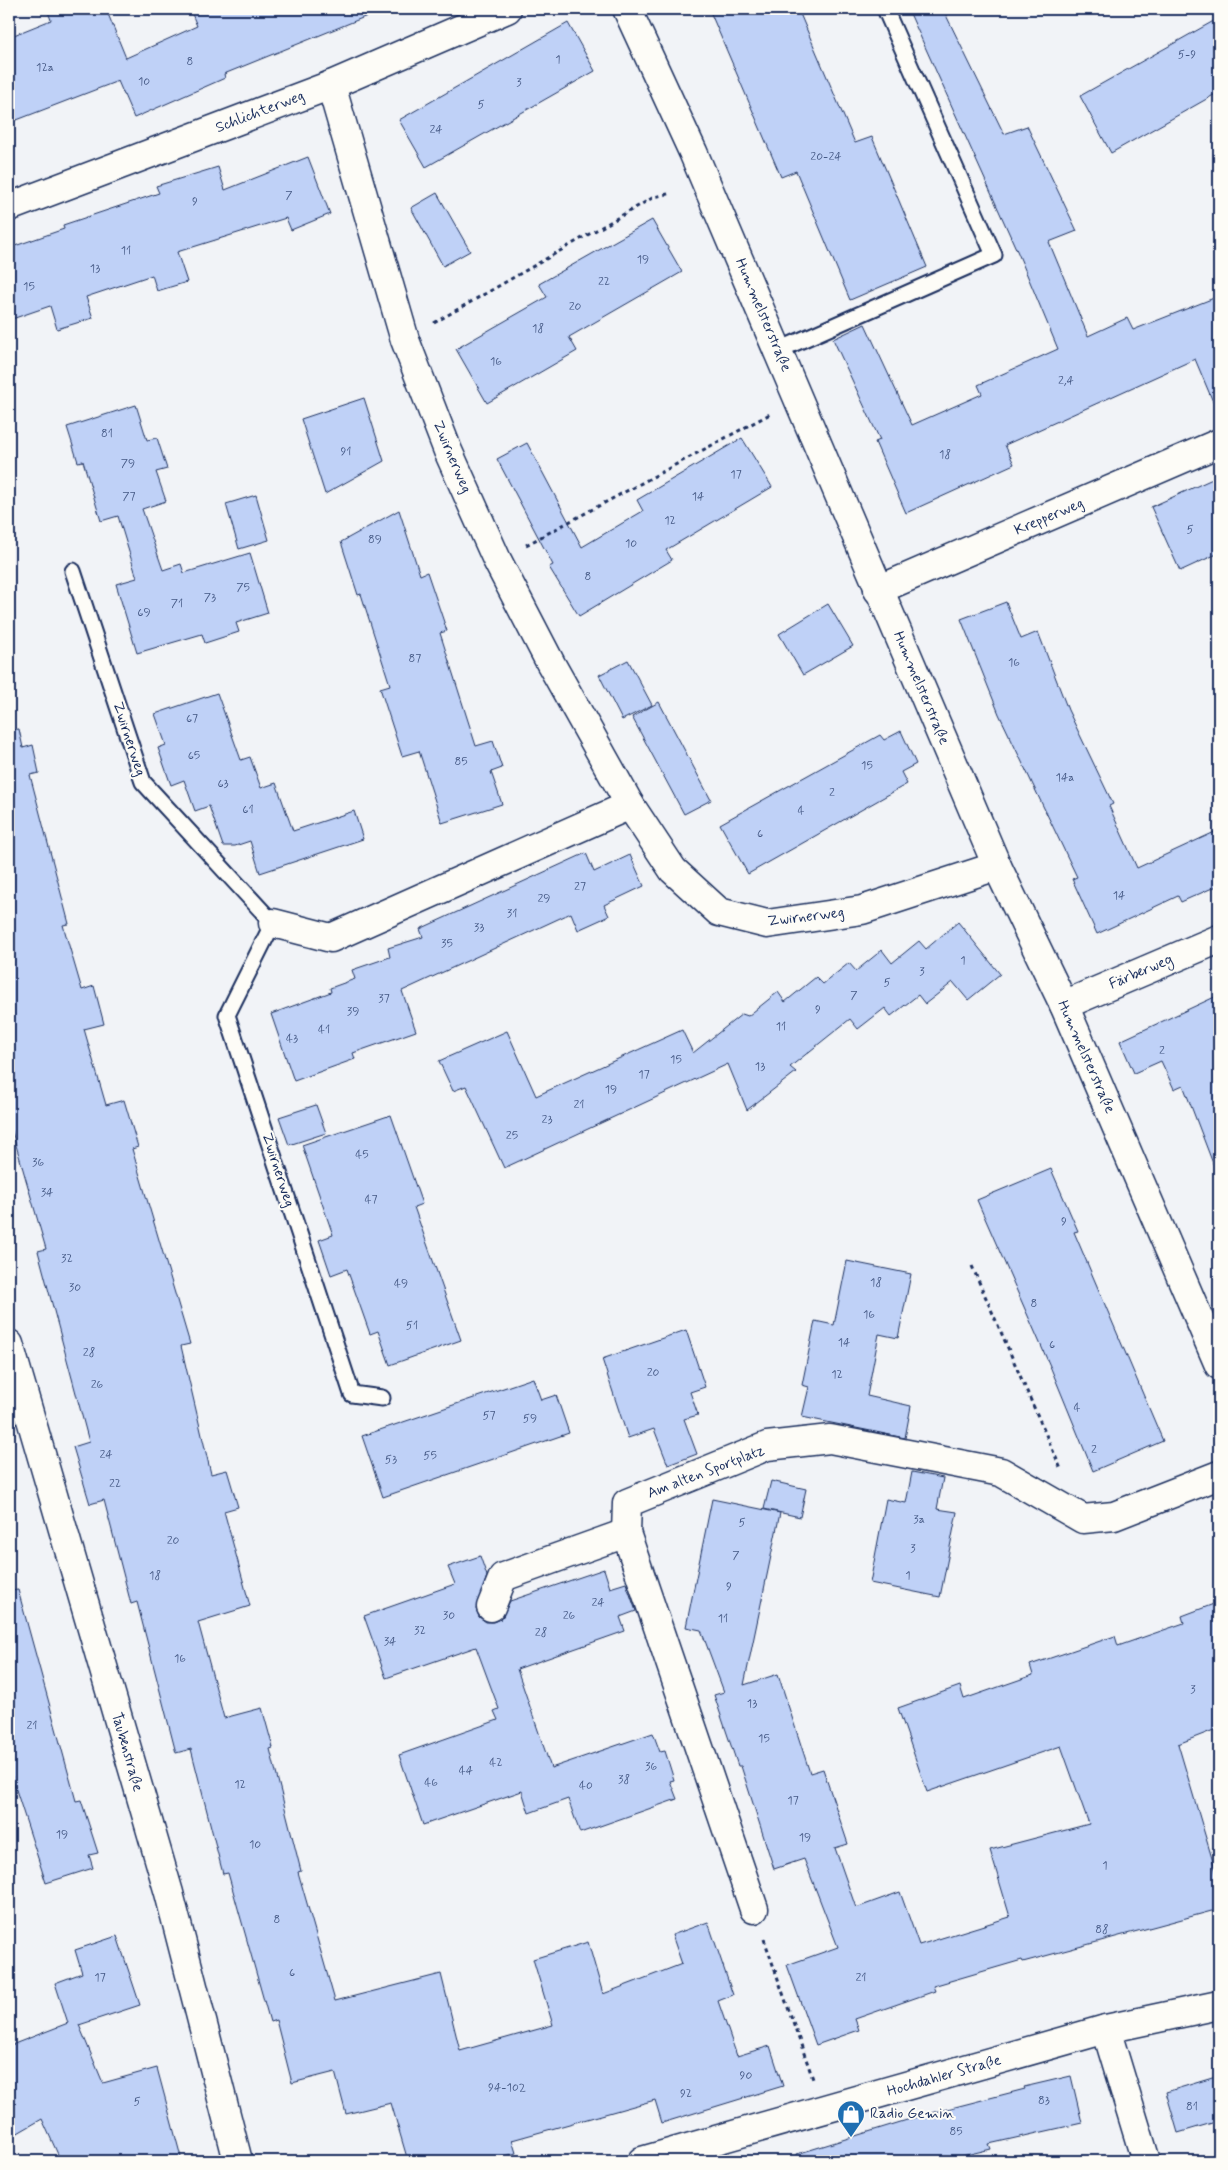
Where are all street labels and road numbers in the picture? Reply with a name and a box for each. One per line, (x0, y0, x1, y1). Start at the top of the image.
street label: Schlichterweg (213, 86, 307, 138)
street label: Hummelsterstraße (730, 255, 796, 375)
street label: Zwirnerweg (428, 418, 476, 496)
street label: Krepperweg (1011, 493, 1087, 541)
street label: Hummelsterstraße (888, 628, 954, 748)
street label: Zwirnerweg (108, 699, 150, 779)
street label: Zwirnerweg (767, 902, 845, 932)
street label: Färberweg (1106, 950, 1176, 995)
street label: Hummelsterstraße (1052, 997, 1120, 1117)
street label: Zwirnerweg (257, 1130, 299, 1210)
street label: Am alten Sportplatz (644, 1440, 768, 1504)
street label: Taubenstraße (106, 1710, 148, 1794)
street label: Hochdahler Straße (885, 2050, 1003, 2102)

